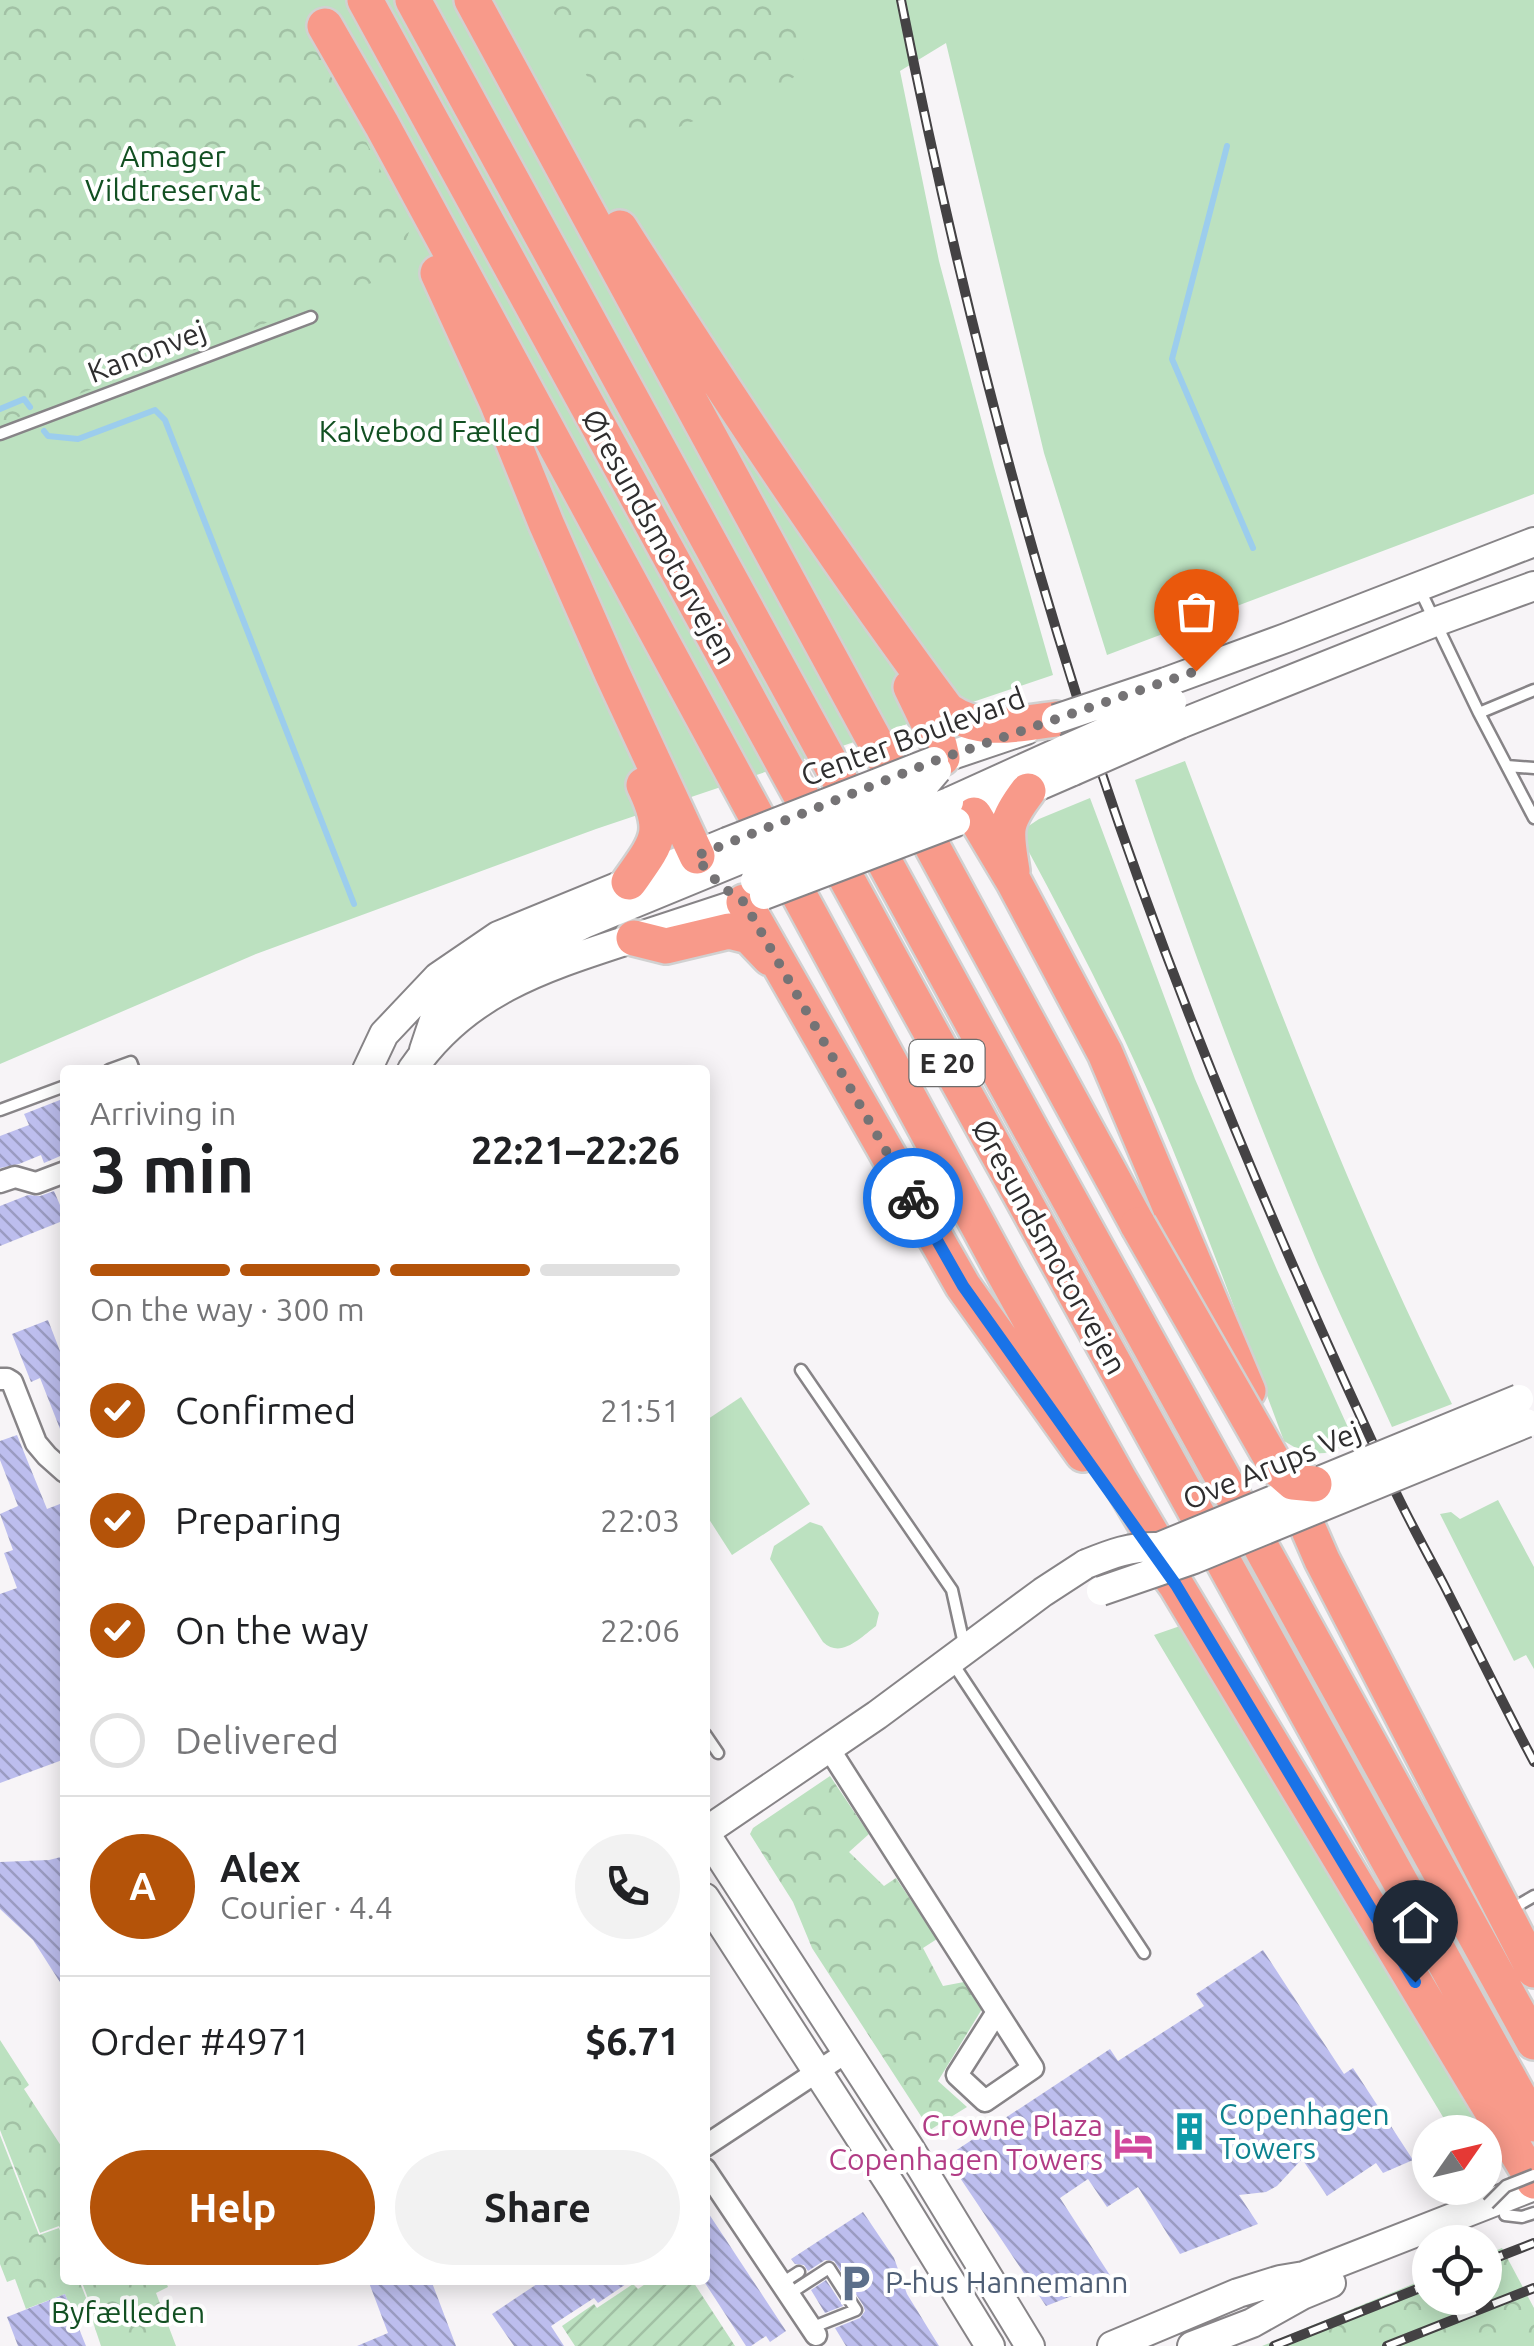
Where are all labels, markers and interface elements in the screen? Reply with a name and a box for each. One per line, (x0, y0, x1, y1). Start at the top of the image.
park label: Amager Vildtreservat (85, 139, 261, 207)
street label: Kanonvej (83, 313, 211, 389)
street label: Øresundsmotorvejen (576, 403, 744, 670)
park label: Kalvebod Fælled (319, 414, 541, 448)
pin (1154, 569, 1239, 672)
icon: bag (1169, 584, 1224, 639)
street label: Center Boulevard (796, 680, 1029, 792)
road number: E 20 (910, 1040, 984, 1086)
text: Arriving in (90, 1095, 236, 1131)
street label: Øresundsmotorvejen (966, 1113, 1134, 1380)
text: 22:21–22:26 (471, 1129, 680, 1171)
text: 3 min (90, 1132, 254, 1205)
courier (863, 1148, 963, 1248)
icon: bike (886, 1171, 941, 1226)
text: On the way · 300 m (90, 1291, 365, 1327)
icon: check (90, 1383, 145, 1438)
text: Confirmed (175, 1389, 356, 1431)
text: 21:51 (600, 1392, 680, 1428)
street label: Ove Arups Vej (1178, 1414, 1365, 1516)
icon: check (90, 1493, 145, 1548)
text: Preparing (175, 1499, 342, 1541)
text: 22:03 (600, 1502, 680, 1538)
icon: check (90, 1603, 145, 1658)
text: On the way (175, 1609, 368, 1651)
text: 22:06 (600, 1612, 680, 1648)
text: Delivered (175, 1719, 339, 1761)
button: phone (575, 1834, 680, 1939)
text: Alex (220, 1847, 301, 1889)
text: A (129, 1865, 156, 1907)
pin (1373, 1880, 1458, 1983)
text: Courier · 4.4 (220, 1889, 393, 1925)
icon: home (1388, 1895, 1443, 1950)
text: Order #4971 (90, 2020, 311, 2062)
text: $6.71 (585, 2020, 680, 2062)
place label: Copenhagen Towers (1219, 2097, 1390, 2165)
place label: Crowne Plaza Copenhagen Towers (829, 2108, 1103, 2176)
building icon: Copenhagen Towers (1168, 2111, 1210, 2153)
north arrow (1412, 2115, 1502, 2205)
map controls (1412, 2115, 1502, 2315)
hotel icon: Crowne Plaza Copenhagen Towers (1112, 2122, 1154, 2164)
button: Help (90, 2150, 375, 2265)
button: Share (395, 2150, 680, 2265)
button: locate (1412, 2225, 1502, 2315)
parking icon: P-hus Hannemann (834, 2262, 876, 2304)
place label: P-hus Hannemann (885, 2265, 1128, 2299)
park label: Byfælleden (51, 2295, 205, 2329)

